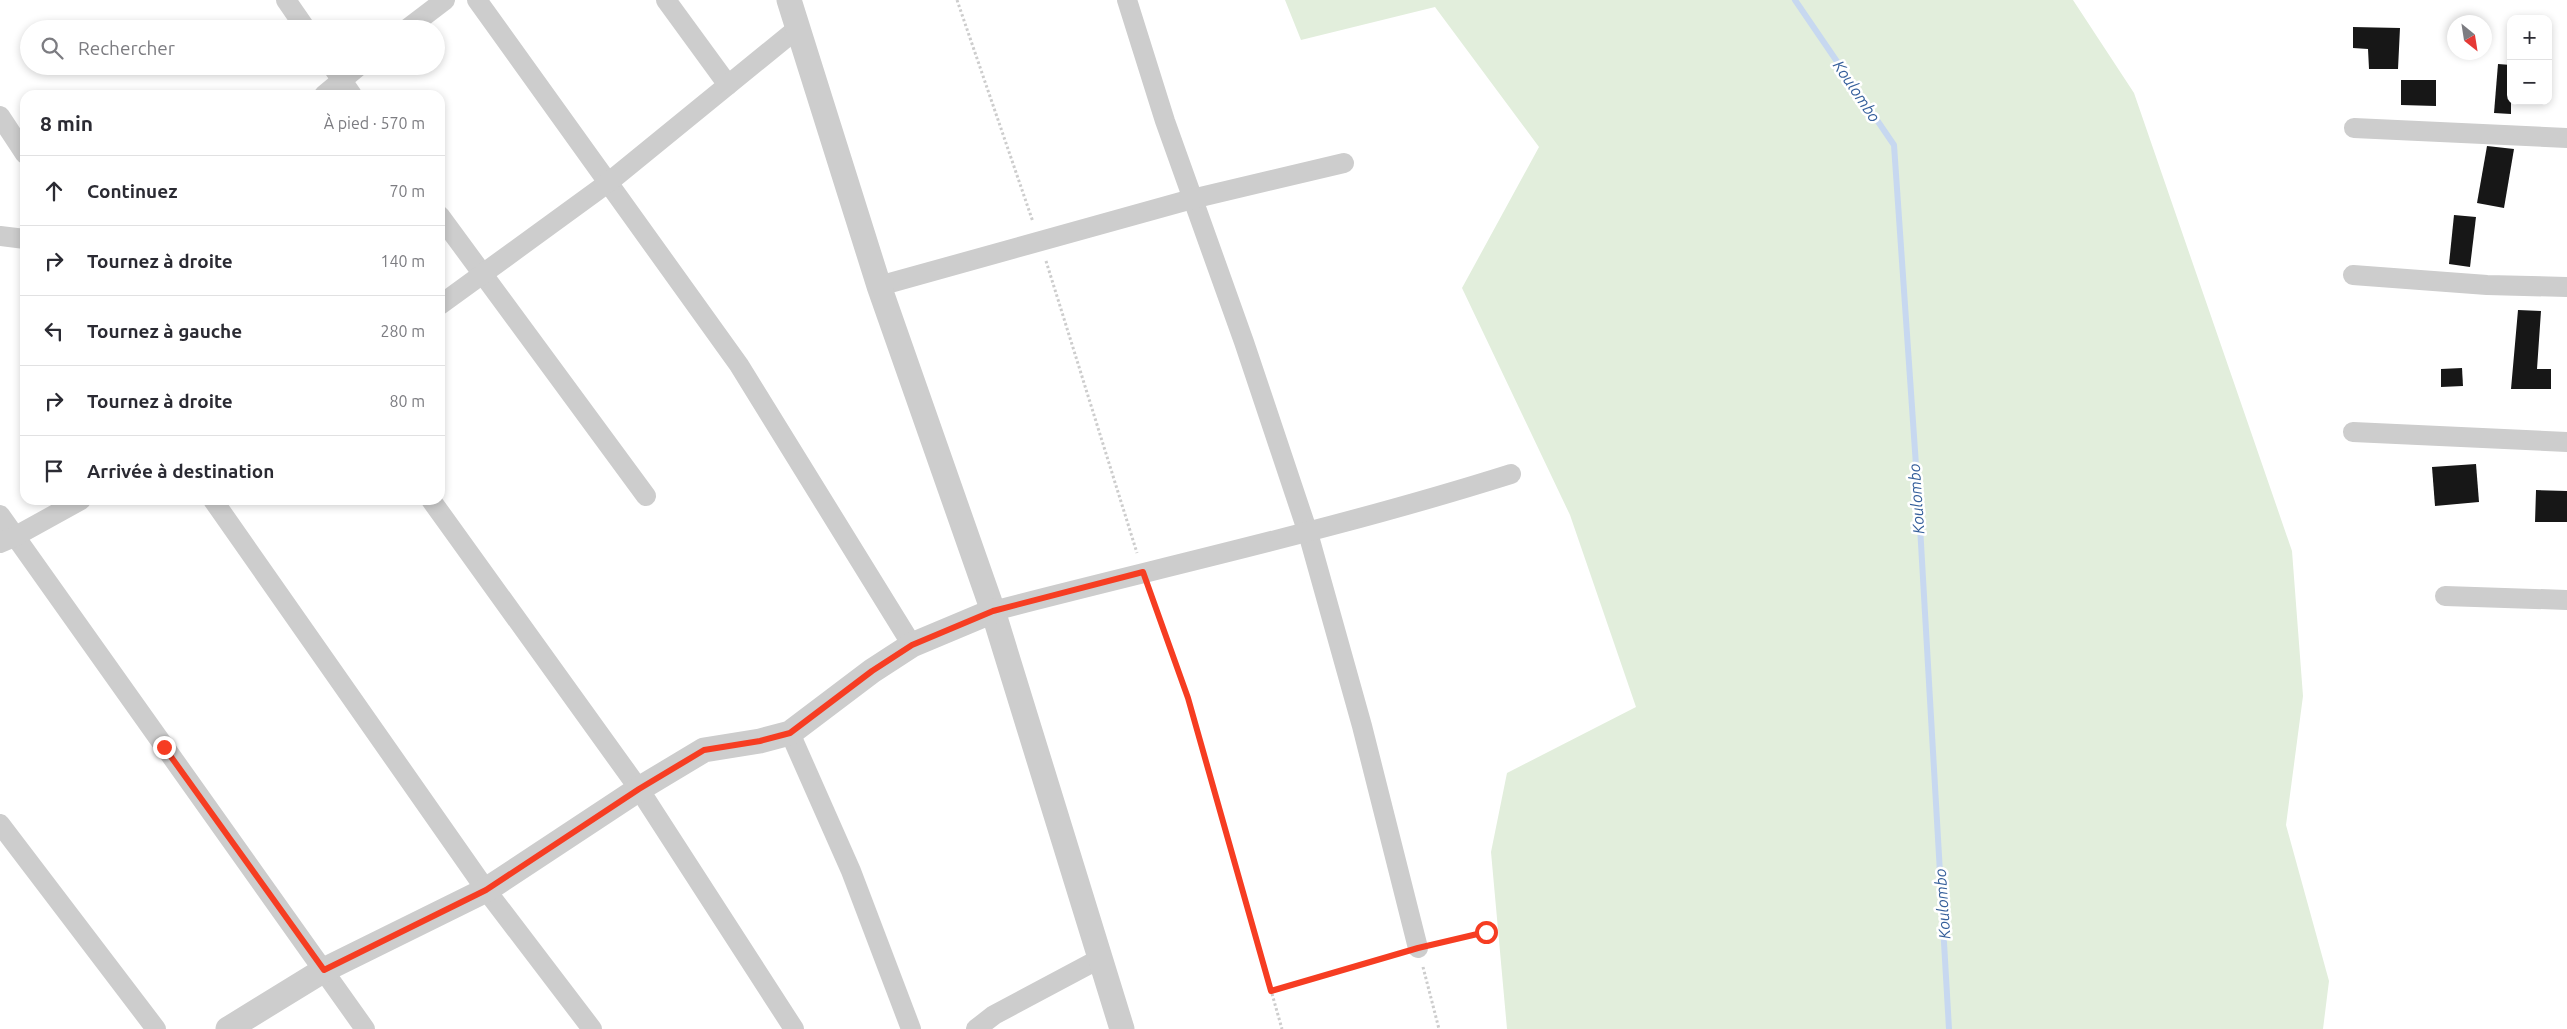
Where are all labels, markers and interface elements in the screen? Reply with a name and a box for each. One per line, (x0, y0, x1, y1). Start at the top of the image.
north arrow (2447, 15, 2492, 60)
map controls (2507, 15, 2552, 105)
button: + (2507, 15, 2552, 60)
search box (20, 20, 445, 75)
icon: search (38, 34, 66, 62)
text: Rechercher (78, 37, 175, 59)
water label: Koulombo (1830, 57, 1884, 125)
button: − (2507, 60, 2552, 105)
text: 8 min (40, 111, 93, 135)
text: À pied · 570 m (324, 114, 425, 132)
icon: ahead (40, 177, 68, 205)
text: Continuez (87, 180, 177, 202)
text: 70 m (389, 182, 425, 200)
icon: right (40, 247, 68, 275)
text: Tournez à droite (87, 250, 233, 272)
text: 140 m (380, 252, 425, 270)
icon: left (40, 317, 68, 345)
text: Tournez à gauche (87, 320, 242, 342)
text: 280 m (380, 322, 425, 340)
icon: right (40, 387, 68, 415)
text: Tournez à droite (87, 390, 233, 412)
text: 80 m (389, 392, 425, 410)
icon: arrive (40, 457, 68, 485)
text: Arrivée à destination (87, 460, 274, 482)
water label: Koulombo (1905, 463, 1927, 535)
route end (153, 736, 176, 759)
water label: Koulombo (1931, 868, 1953, 940)
route start (1475, 921, 1498, 944)

